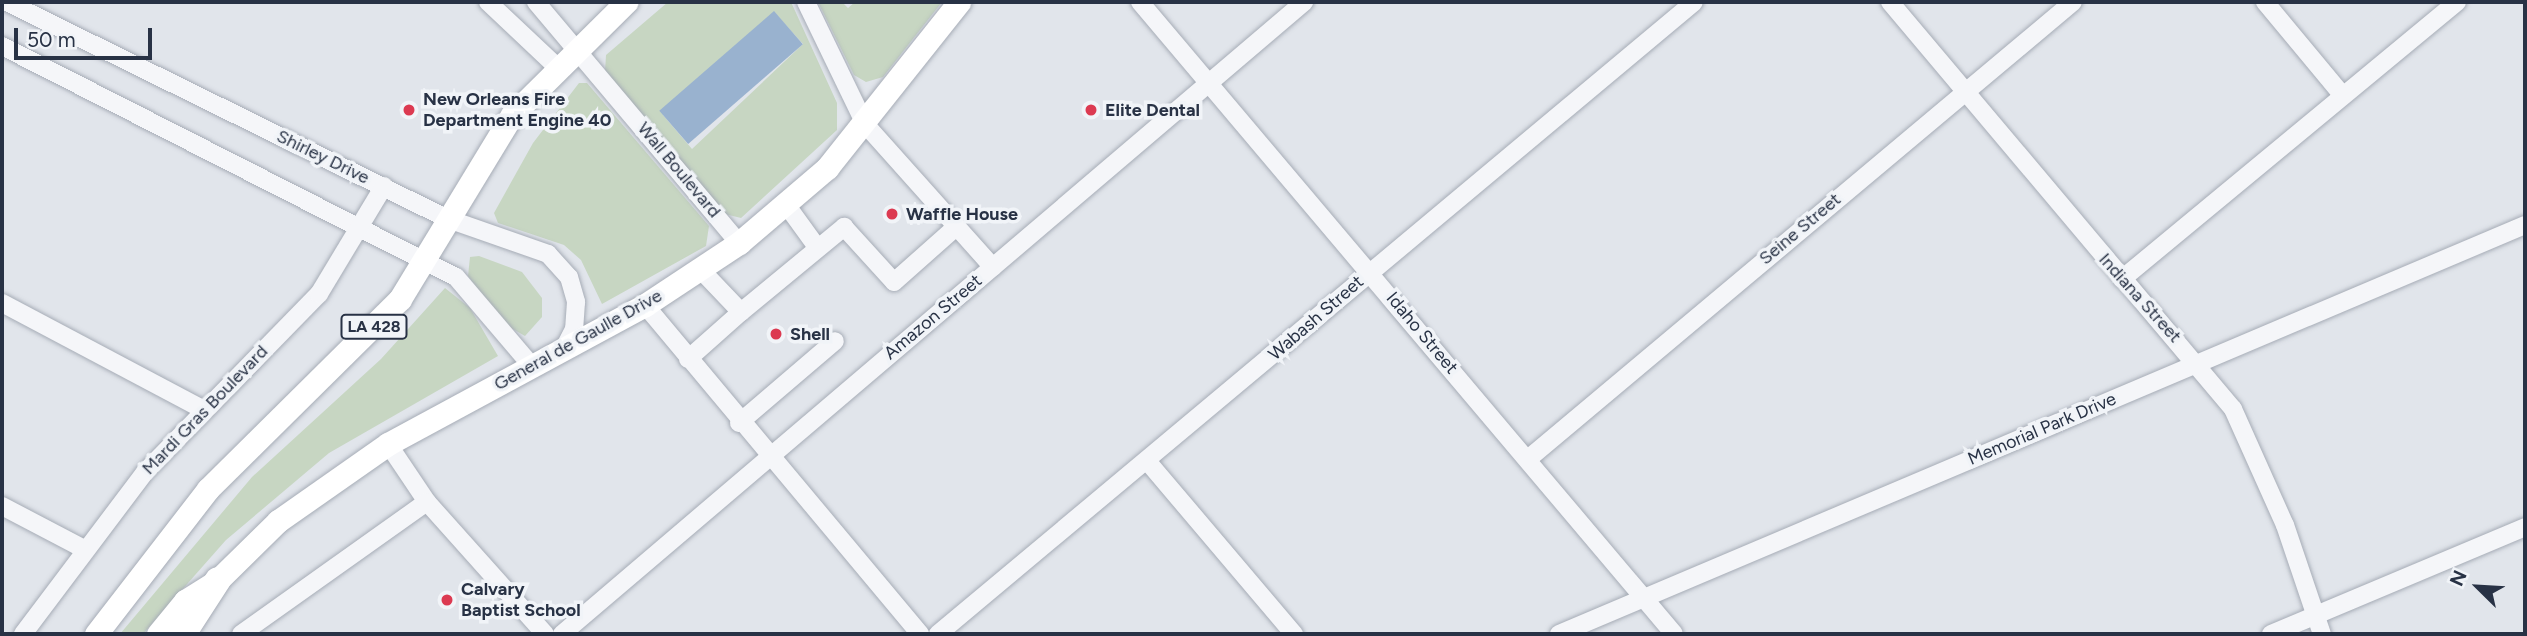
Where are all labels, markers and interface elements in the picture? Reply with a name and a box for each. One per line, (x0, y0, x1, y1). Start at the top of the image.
scale bar (18, 14, 156, 58)
text: 50 m (27, 27, 76, 52)
place label: New Orleans Fire Department Engine 40 (423, 89, 611, 132)
place label: Elite Dental (1105, 99, 1200, 121)
marker: New Orleans Fire Department Engine 40 (401, 102, 417, 118)
marker: Elite Dental (1083, 102, 1099, 118)
street label: Wall Boulevard (633, 118, 725, 222)
street label: Shirley Drive (273, 125, 373, 189)
street label: Seine Street (1755, 189, 1845, 269)
place label: Waffle House (906, 203, 1018, 225)
marker: Waffle House (884, 206, 900, 222)
street label: Indiana Street (2094, 249, 2186, 347)
street label: Amazon Street (880, 270, 986, 364)
street label: Wabash Street (1264, 271, 1368, 365)
street label: General de Gaulle Drive (490, 285, 666, 395)
street label: Idaho Street (1382, 288, 1462, 378)
road number: LA 428 (339, 314, 409, 340)
place label: Shell (790, 323, 830, 345)
marker: Shell (768, 326, 784, 342)
street label: Mardi Gras Boulevard (138, 341, 272, 479)
street label: Memorial Park Drive (1965, 388, 2119, 470)
north arrow (2443, 552, 2513, 622)
text: N (2445, 567, 2472, 590)
place label: Calvary Baptist School (461, 579, 581, 622)
marker: Calvary Baptist School (439, 592, 455, 608)

